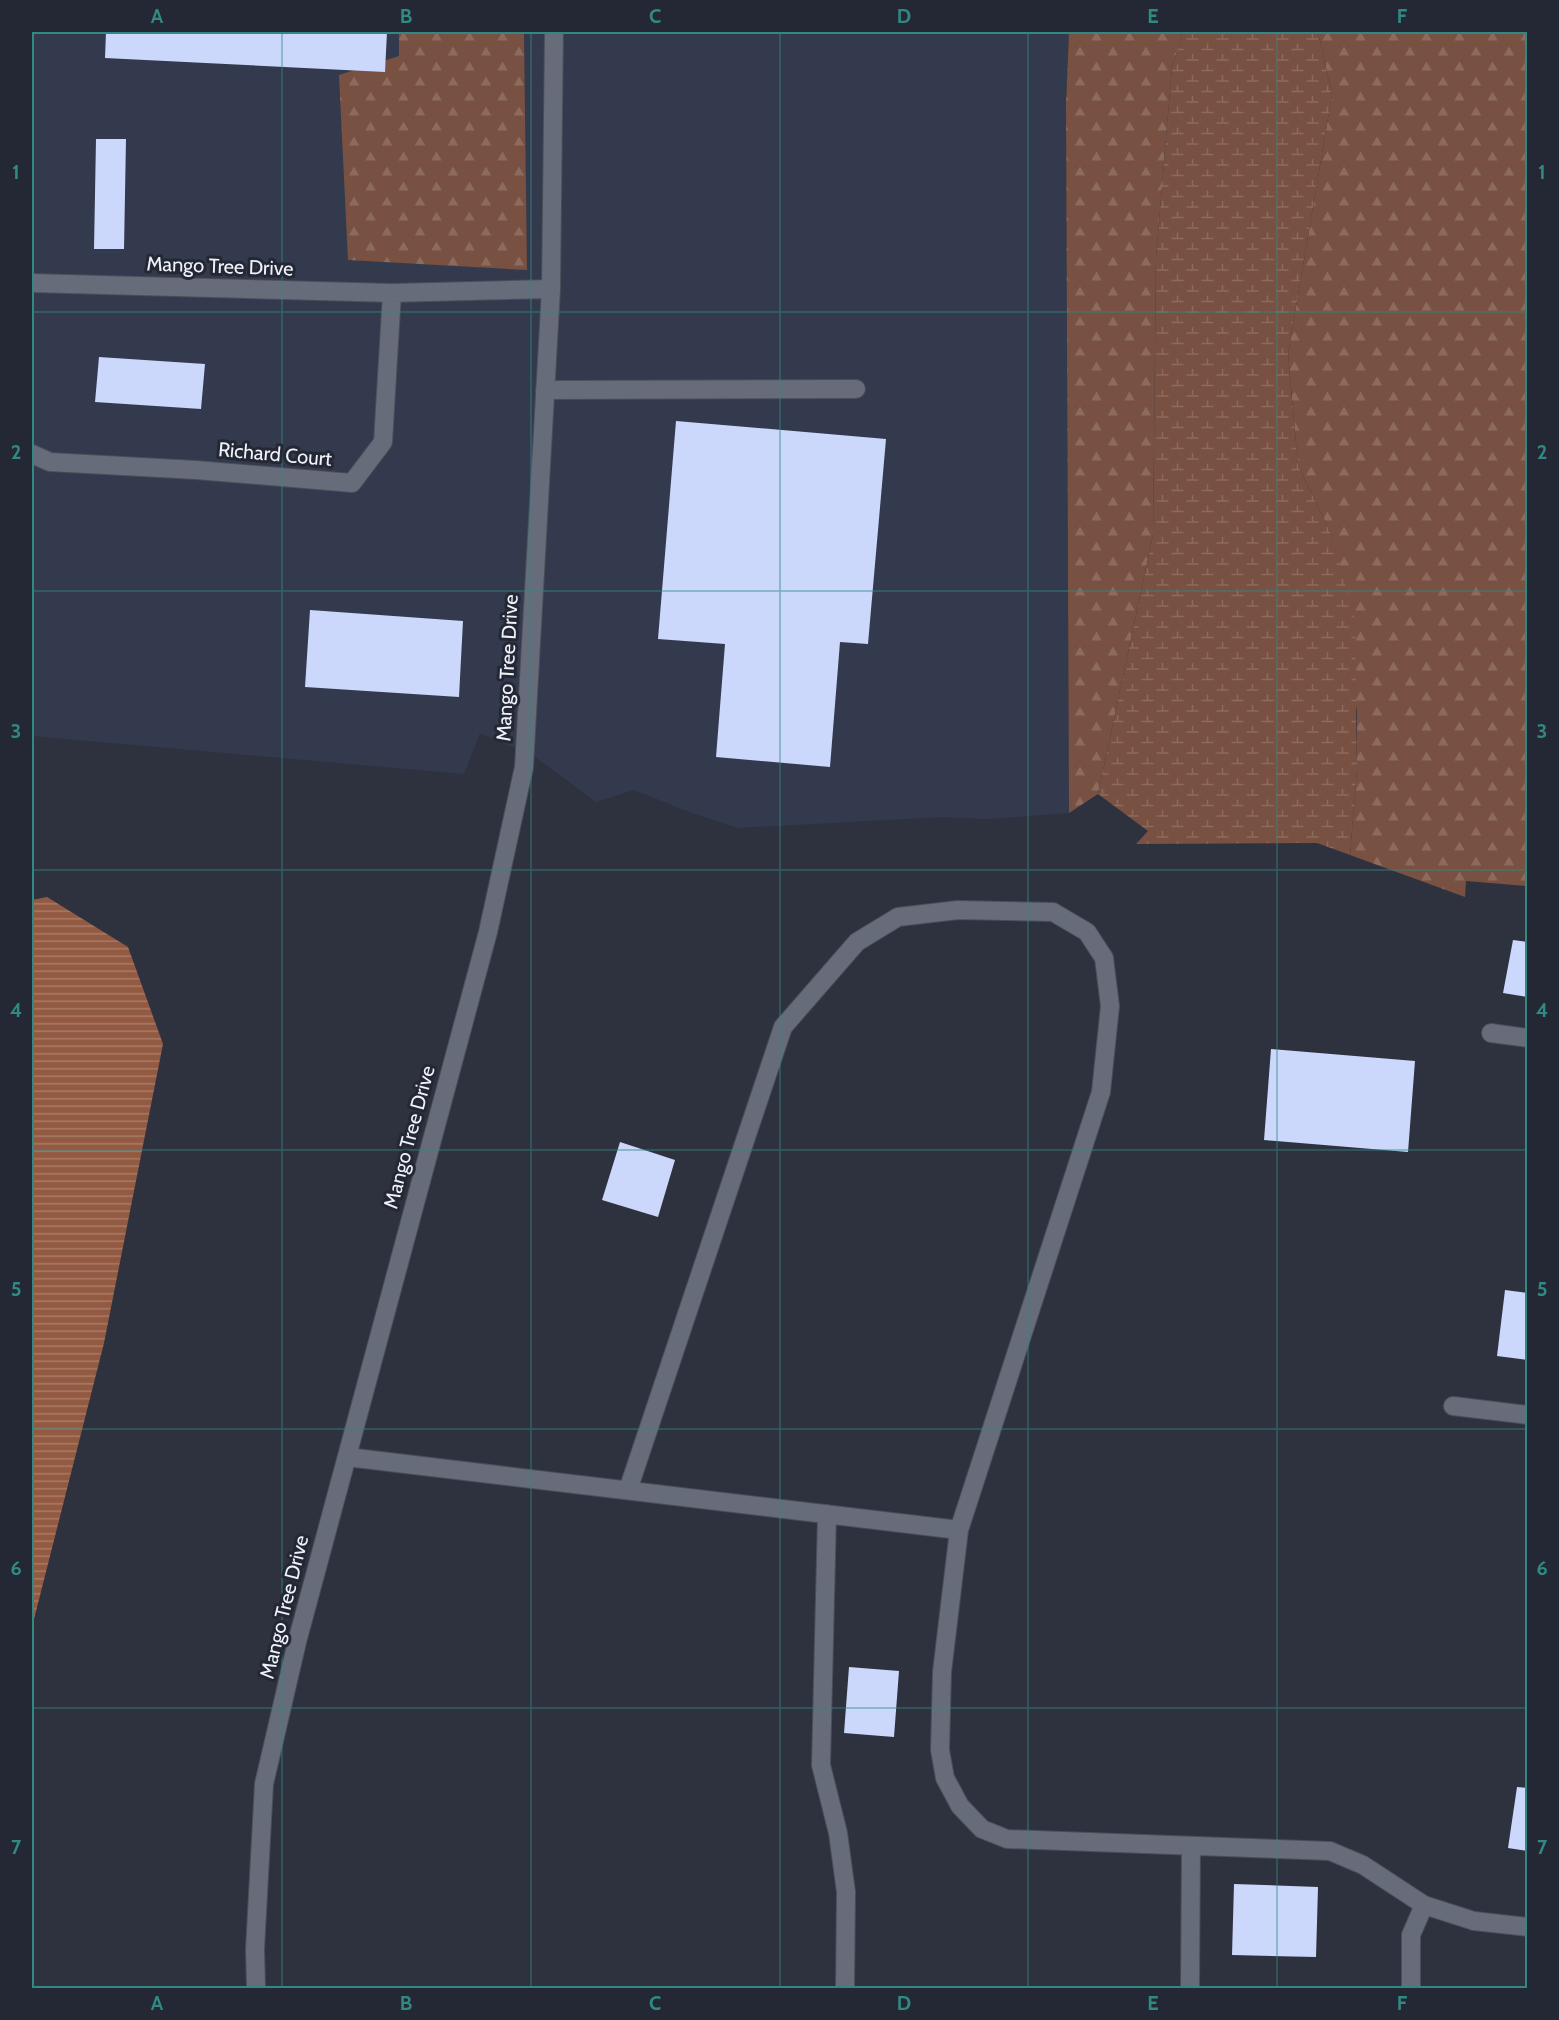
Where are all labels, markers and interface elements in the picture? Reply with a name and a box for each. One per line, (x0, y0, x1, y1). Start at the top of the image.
text: A (151, 4, 164, 28)
text: B (400, 4, 412, 28)
text: C (649, 4, 661, 28)
text: D (897, 4, 911, 28)
text: E (1147, 4, 1159, 28)
text: F (1397, 4, 1408, 28)
text: 1 (12, 160, 20, 184)
text: 1 (1538, 160, 1546, 184)
street label: Mango Tree Drive (146, 251, 294, 281)
street label: Richard Court (217, 437, 333, 471)
text: 2 (11, 440, 21, 464)
text: 2 (1537, 440, 1547, 464)
street label: Mango Tree Drive (491, 594, 523, 742)
text: 3 (11, 719, 21, 743)
text: 3 (1537, 719, 1547, 743)
text: 4 (10, 998, 22, 1022)
text: 4 (1536, 998, 1548, 1022)
street label: Mango Tree Drive (378, 1063, 440, 1211)
text: 5 (11, 1277, 21, 1301)
text: 5 (1537, 1277, 1547, 1301)
street label: Mango Tree Drive (255, 1533, 313, 1681)
text: 6 (10, 1556, 22, 1580)
text: 6 (1536, 1556, 1548, 1580)
text: 7 (11, 1835, 22, 1859)
text: 7 (1537, 1835, 1548, 1859)
text: A (151, 1991, 164, 2015)
text: B (400, 1991, 412, 2015)
text: C (649, 1991, 661, 2015)
text: D (897, 1991, 911, 2015)
text: E (1147, 1991, 1159, 2015)
text: F (1397, 1991, 1408, 2015)

